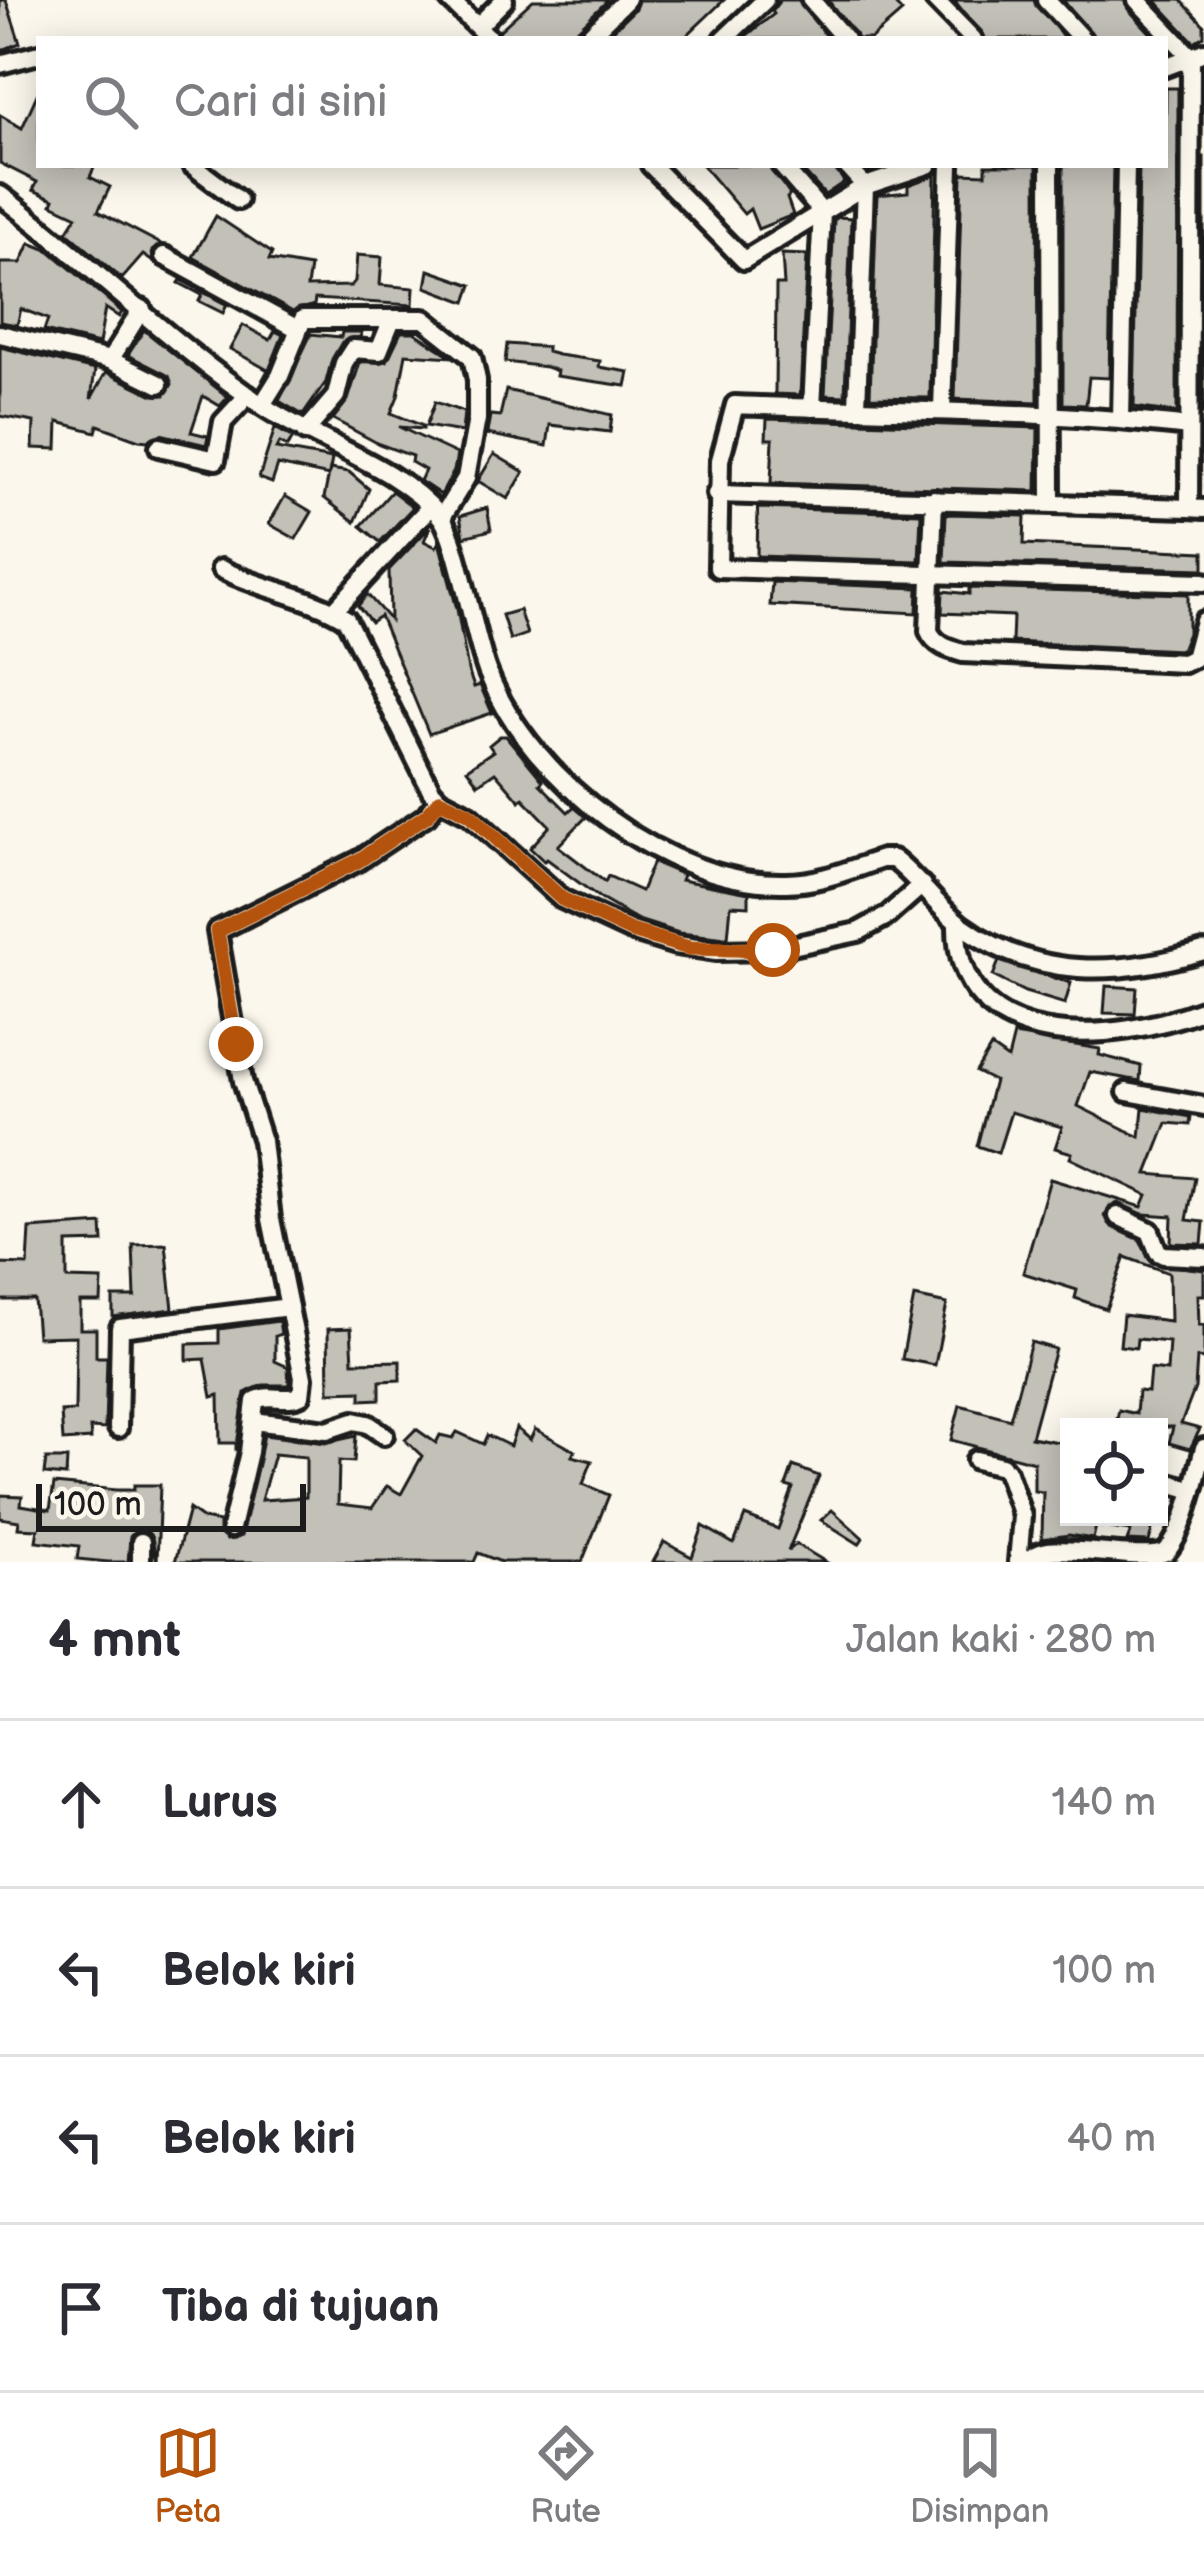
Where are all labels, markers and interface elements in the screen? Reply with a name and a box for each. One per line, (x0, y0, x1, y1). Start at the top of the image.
search box (36, 36, 1168, 168)
icon: search (78, 69, 144, 135)
text: Cari di sini (174, 75, 388, 130)
route start (746, 923, 800, 977)
route end (209, 1017, 263, 1071)
map controls (1060, 1418, 1168, 1526)
button: locate (1060, 1418, 1168, 1526)
scale bar (36, 1478, 306, 1531)
text: 100 m (54, 1485, 142, 1525)
text: 4 mnt (48, 1610, 181, 1671)
text: Jalan kaki · 280 m (846, 1617, 1156, 1664)
icon: ahead (48, 1771, 114, 1837)
text: Lurus (162, 1776, 278, 1831)
text: 140 m (1051, 1780, 1156, 1827)
icon: left (48, 1939, 114, 2005)
text: Belok kiri (162, 1944, 356, 1999)
text: 100 m (1052, 1948, 1156, 1995)
icon: left (48, 2107, 114, 2173)
text: Belok kiri (162, 2112, 356, 2167)
text: 40 m (1066, 2116, 1156, 2163)
icon: arrive (48, 2275, 114, 2341)
text: Tiba di tujuan (162, 2280, 440, 2335)
tab: Peta (155, 2420, 221, 2532)
tab: Rute (530, 2420, 601, 2532)
tab: Disimpan (910, 2420, 1049, 2532)

